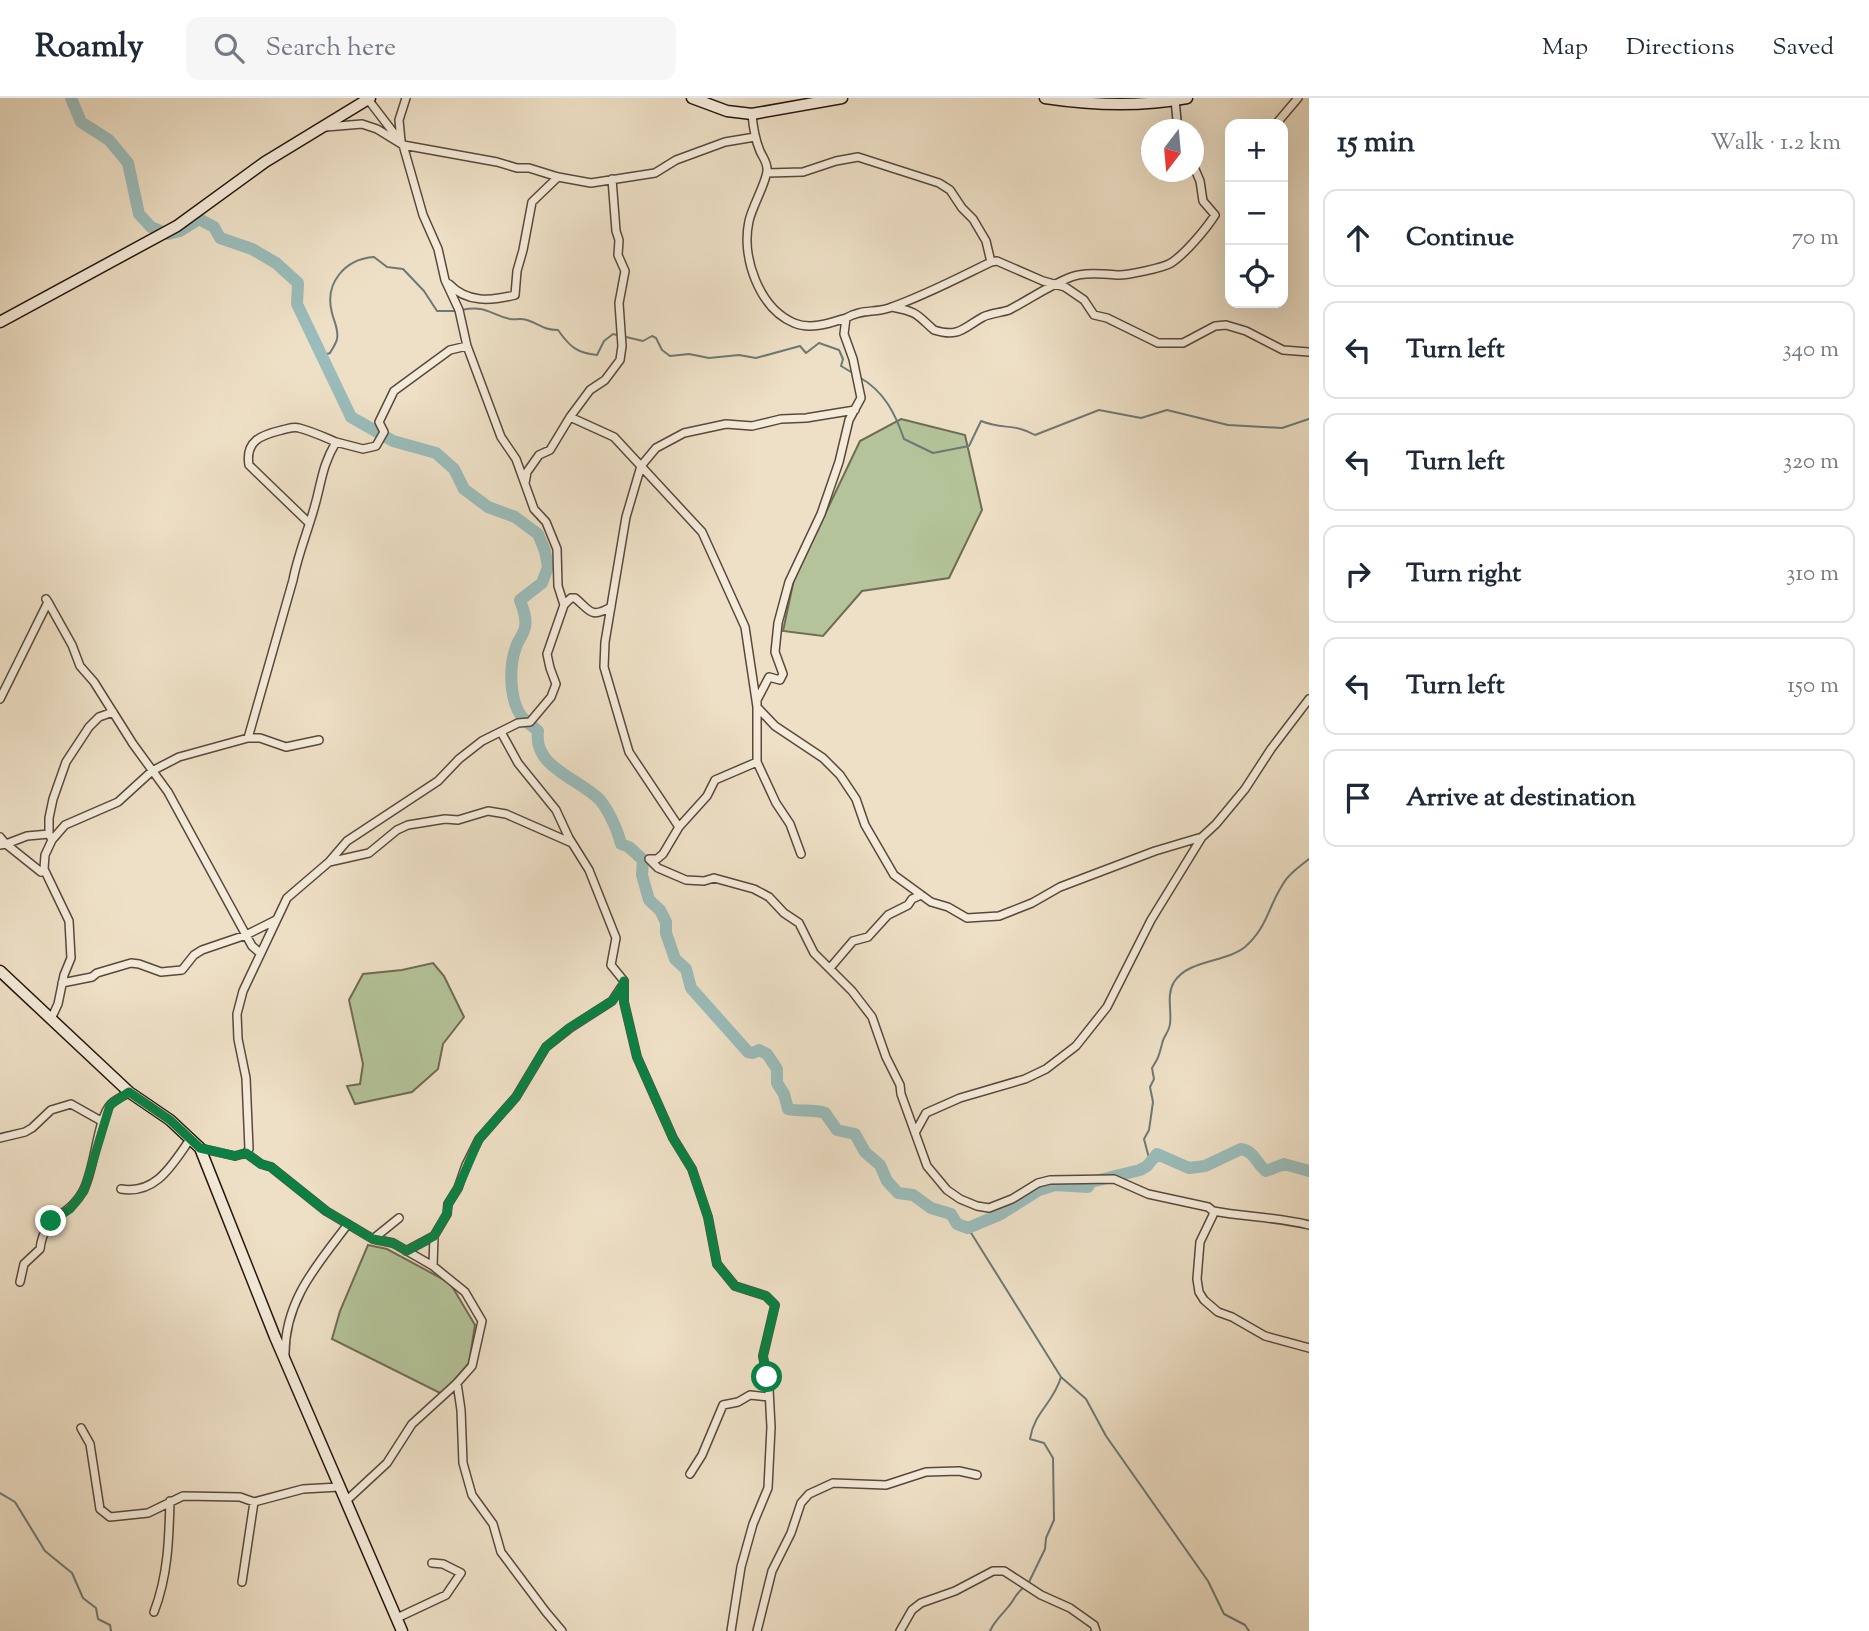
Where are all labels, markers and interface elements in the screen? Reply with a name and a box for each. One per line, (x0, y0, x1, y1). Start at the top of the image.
search box (186, 17, 676, 80)
text: Roamly (35, 24, 144, 72)
icon: search (210, 29, 248, 67)
text: Search here (266, 30, 396, 67)
text: Map (1542, 31, 1588, 65)
text: Directions (1626, 31, 1734, 65)
text: Saved (1772, 31, 1834, 65)
north arrow (1141, 119, 1204, 182)
map controls (1225, 119, 1288, 308)
button: + (1225, 119, 1288, 182)
text: 15 min (1337, 122, 1415, 165)
text: Walk · 1.2 km (1711, 127, 1841, 160)
button: − (1225, 182, 1288, 245)
icon: ahead (1339, 219, 1377, 257)
text: Continue (1406, 220, 1514, 257)
text: 70 m (1792, 222, 1839, 255)
button: locate (1225, 245, 1288, 308)
icon: left (1339, 331, 1377, 369)
text: Turn left (1406, 332, 1505, 369)
text: 340 m (1782, 334, 1839, 367)
icon: left (1339, 443, 1377, 481)
text: Turn left (1406, 444, 1505, 481)
text: 320 m (1783, 446, 1839, 479)
icon: right (1339, 555, 1377, 593)
text: Turn right (1406, 556, 1521, 593)
text: 310 m (1786, 558, 1839, 591)
icon: left (1339, 667, 1377, 705)
text: Turn left (1406, 668, 1505, 705)
text: 150 m (1787, 670, 1839, 703)
icon: arrive (1339, 779, 1377, 817)
text: Arrive at destination (1406, 780, 1636, 817)
route end (35, 1205, 66, 1236)
route start (751, 1361, 782, 1392)

